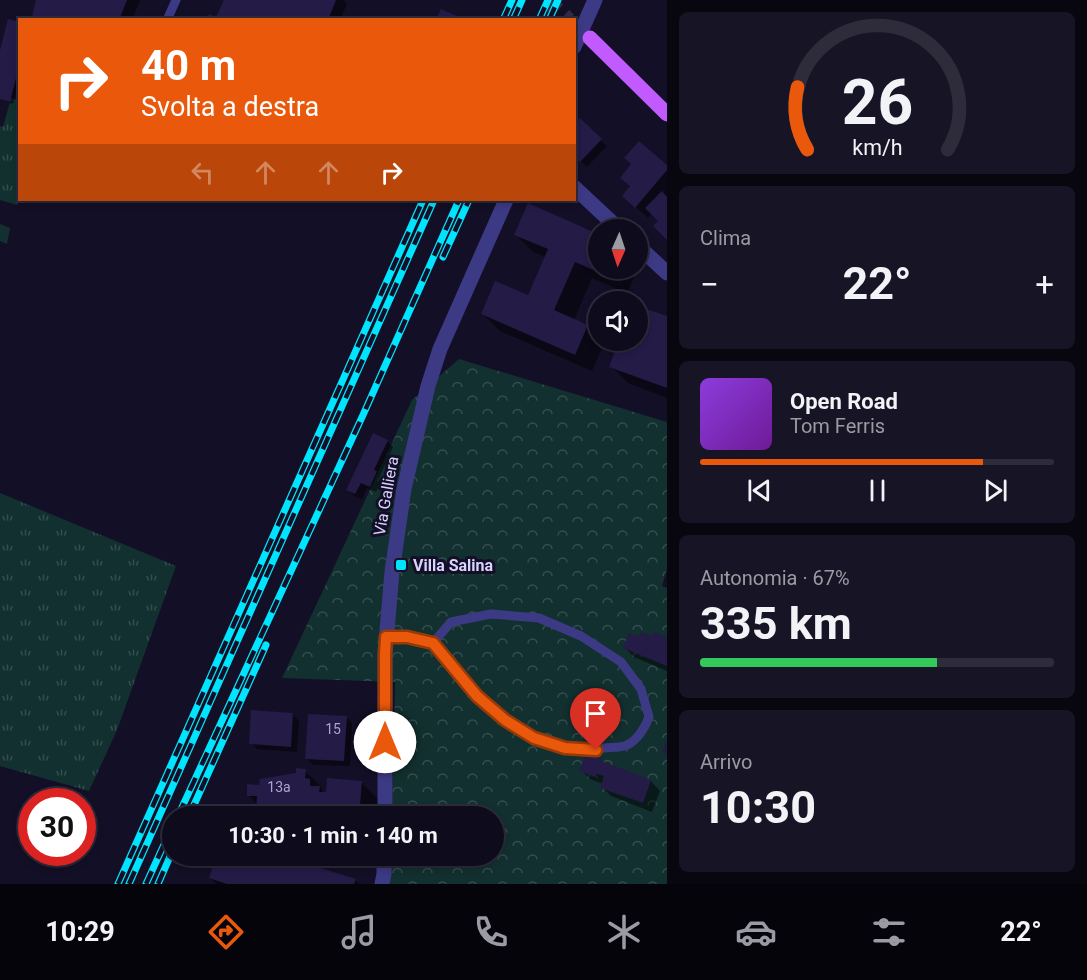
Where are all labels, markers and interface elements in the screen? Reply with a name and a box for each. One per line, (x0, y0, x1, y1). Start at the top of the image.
text: 40 m (141, 41, 236, 90)
icon: right (42, 42, 120, 120)
text: 26 (841, 66, 913, 139)
text: Svolta a destra (141, 91, 319, 123)
text: km/h (852, 136, 902, 161)
icon: left (186, 156, 219, 189)
icon: ahead (249, 156, 282, 189)
icon: ahead (312, 156, 345, 189)
icon: right (375, 156, 408, 189)
north arrow (588, 219, 648, 279)
map controls (588, 219, 648, 351)
text: Clima (700, 226, 751, 250)
text: 22° (842, 257, 912, 310)
text: − (700, 265, 719, 304)
text: + (1035, 265, 1054, 304)
button: sound (588, 291, 648, 351)
text: Open Road (790, 389, 898, 414)
text: Tom Ferris (790, 414, 885, 438)
street label: Via Galliera (370, 455, 402, 537)
icon: previous (743, 474, 776, 507)
icon: pause (861, 474, 894, 507)
icon: next (979, 474, 1012, 507)
place label: Villa Salina (413, 556, 494, 575)
marker: Villa Salina (394, 558, 408, 572)
text: Autonomia · 67% (700, 566, 850, 590)
text: 335 km (700, 597, 852, 650)
pin (570, 688, 621, 750)
icon: arrive (579, 697, 612, 730)
position arrow (353, 710, 417, 774)
house number: 15 (325, 721, 341, 737)
text: Arrivo (700, 750, 752, 774)
house number: 13a (267, 779, 291, 795)
text: 10:30 (700, 781, 816, 834)
speed limit sign: 30 (18, 788, 96, 866)
text: 10:30 · 1 min · 140 m (228, 823, 438, 848)
icon: directions (205, 911, 247, 953)
icon: music (338, 911, 380, 953)
icon: phone (470, 911, 512, 953)
icon: climate (603, 911, 645, 953)
icon: car (735, 911, 777, 953)
icon: filters (868, 911, 910, 953)
text: 10:29 (45, 916, 115, 948)
text: 22° (1000, 916, 1042, 948)

